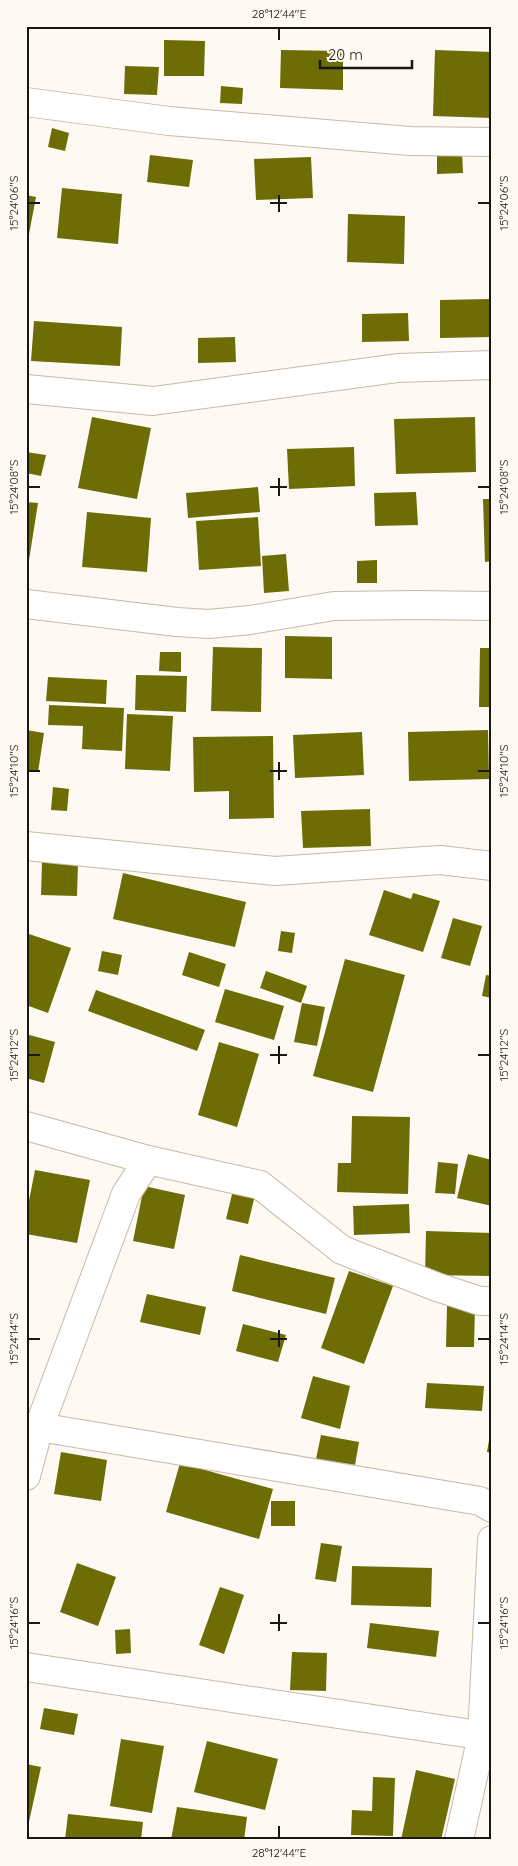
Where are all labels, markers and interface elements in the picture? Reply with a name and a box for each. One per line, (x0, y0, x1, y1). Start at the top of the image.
text: 28°12'44"E (252, 6, 306, 21)
scale bar (320, 38, 413, 70)
text: 20 m (328, 45, 363, 64)
text: 15°24'06"S (6, 175, 21, 231)
text: 15°24'06"S (496, 175, 511, 231)
text: 15°24'08"S (6, 459, 21, 515)
text: 15°24'08"S (496, 459, 511, 515)
text: 15°24'10"S (6, 744, 21, 798)
text: 15°24'10"S (496, 744, 511, 798)
text: 15°24'12"S (6, 1029, 21, 1081)
text: 15°24'12"S (496, 1029, 511, 1081)
text: 15°24'14"S (6, 1313, 21, 1365)
text: 15°24'14"S (496, 1313, 511, 1365)
text: 15°24'16"S (6, 1597, 21, 1649)
text: 15°24'16"S (496, 1597, 511, 1649)
text: 28°12'44"E (252, 1845, 306, 1860)

